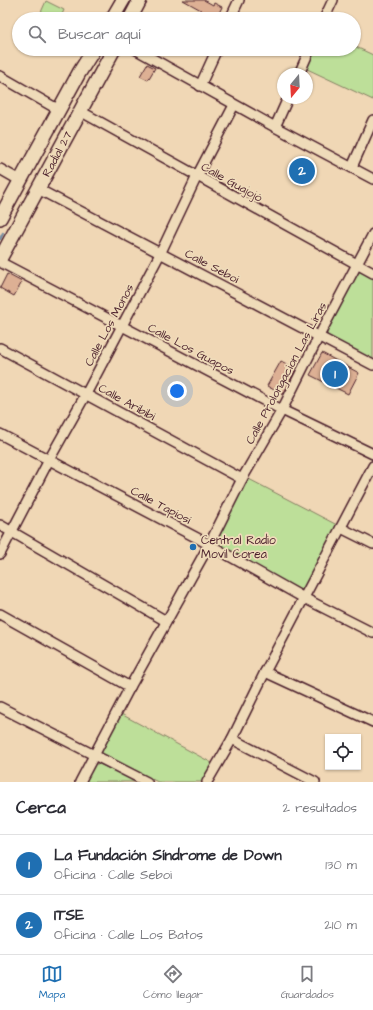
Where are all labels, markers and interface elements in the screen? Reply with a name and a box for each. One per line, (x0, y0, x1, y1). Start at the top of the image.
search box (12, 12, 361, 56)
icon: search (26, 23, 48, 45)
text: Buscar aquí (58, 24, 140, 45)
north arrow (277, 68, 313, 104)
street label: Radial 27 (38, 128, 77, 180)
pin: 2 (289, 156, 315, 186)
street label: Calle Guajojó (198, 159, 266, 206)
street label: Calle Seboi (182, 245, 242, 288)
street label: Calle Los Monos (81, 281, 138, 369)
street label: Calle Prolongacion Las Liras (242, 299, 332, 448)
street label: Calle Los Guapos (145, 320, 237, 379)
pin: 1 (322, 359, 348, 389)
street label: Calle Aribibi (95, 380, 159, 425)
your location (167, 381, 187, 401)
street label: Calle Tapiosí (127, 482, 194, 529)
place label: Central Radio Movil Corea (201, 532, 276, 563)
marker: Central Radio Movil Corea (188, 542, 198, 552)
map controls (325, 734, 361, 770)
button: locate (325, 734, 361, 770)
text: Cerca (16, 796, 66, 820)
text: 2 resultados (283, 799, 357, 817)
text: La Fundación Síndrome de Down (54, 845, 282, 866)
text: 1 (28, 856, 30, 874)
text: 130 m (325, 856, 357, 874)
text: Oficina · Calle Seboi (54, 866, 172, 884)
text: ITSE (54, 905, 84, 926)
text: 2 (25, 916, 33, 934)
text: 210 m (324, 916, 357, 934)
text: Oficina · Calle Los Batos (54, 926, 203, 944)
tab: Mapa (39, 963, 65, 1002)
tab: Cómo llegar (143, 963, 203, 1002)
tab: Guardados (281, 963, 334, 1002)

